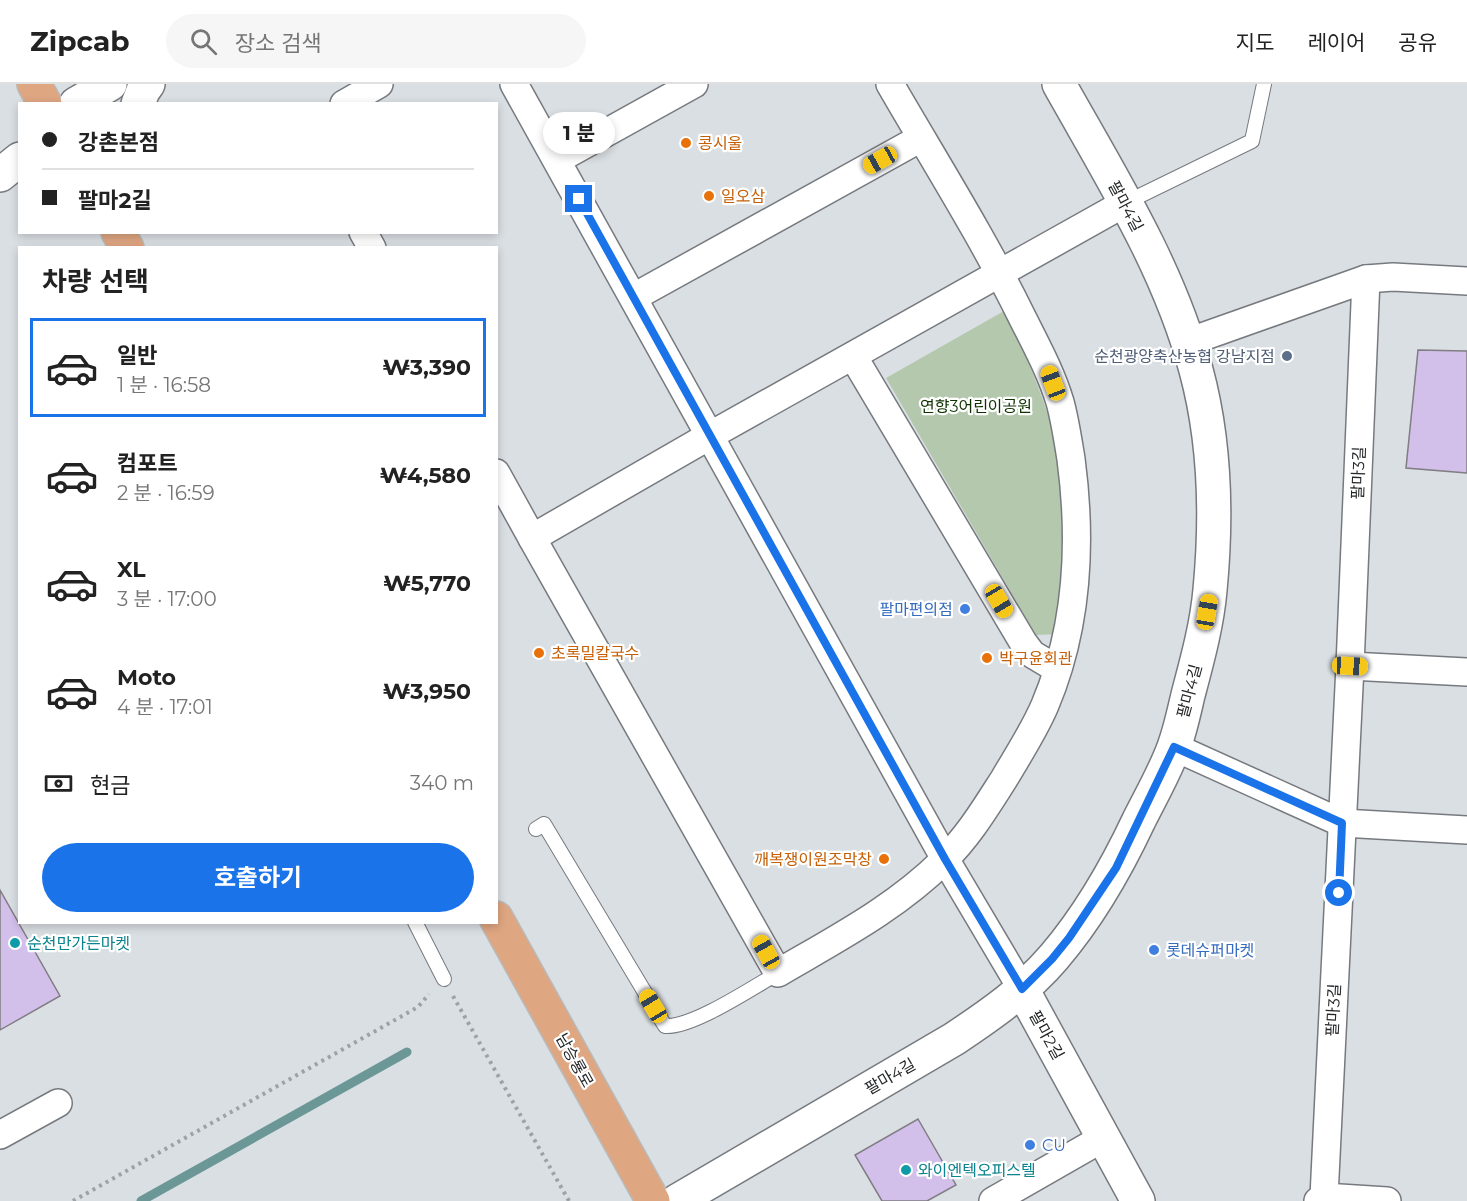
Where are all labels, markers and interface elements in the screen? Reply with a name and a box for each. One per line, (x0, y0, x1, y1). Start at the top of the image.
search box (166, 14, 586, 68)
text: Zipcab (30, 24, 130, 58)
icon: search (187, 25, 220, 58)
text: 장소 검색 (235, 30, 321, 57)
text: 지도 (1236, 30, 1274, 55)
text: 레이어 (1307, 30, 1365, 55)
text: 공유 (1398, 30, 1437, 55)
callout: 1 분 (543, 112, 615, 154)
text: 1 분 (563, 121, 595, 145)
text: 강촌본점 (78, 129, 159, 156)
place label: 콩시울 (698, 134, 742, 153)
marker: 콩시울 (679, 136, 693, 150)
car (860, 143, 900, 177)
street label: 팔마4길 (1104, 178, 1147, 235)
route end (565, 185, 592, 212)
text: 팔마2길 (78, 187, 152, 214)
place label: 일오삼 (721, 187, 765, 206)
marker: 일오삼 (702, 189, 716, 203)
text: 차량 선택 (42, 265, 149, 298)
icon: car (45, 341, 99, 395)
text: 일반 (117, 342, 157, 369)
place label: 순천광양축산농협 강남지점 (1094, 347, 1275, 366)
marker: 순천광양축산농협 강남지점 (1280, 349, 1294, 363)
text: ₩3,390 (383, 354, 471, 381)
car (1038, 363, 1068, 403)
text: 1 분 · 16:58 (117, 373, 211, 397)
park label: 연향3어린이공원 (920, 397, 1032, 416)
street label: 팔마3길 (1348, 446, 1369, 500)
icon: car (45, 449, 99, 503)
text: 컴포트 (117, 450, 178, 477)
text: ₩4,580 (380, 462, 471, 489)
text: 2 분 · 16:59 (117, 481, 215, 505)
text: XL (117, 556, 146, 583)
icon: car (45, 557, 99, 611)
text: ₩5,770 (383, 570, 471, 597)
car (982, 581, 1016, 621)
text: 3 분 · 17:00 (117, 587, 217, 611)
car (1195, 593, 1219, 631)
place label: 팔마편의점 (879, 600, 953, 619)
marker: 팔마편의점 (958, 602, 972, 616)
place label: 초록밀칼국수 (551, 644, 639, 663)
marker: 초록밀칼국수 (532, 646, 546, 660)
place label: 박구윤회관 (999, 649, 1073, 668)
marker: 박구윤회관 (980, 651, 994, 665)
car (1332, 656, 1368, 676)
street label: 팔마4길 (1173, 662, 1206, 720)
text: Moto (117, 664, 176, 691)
icon: car (45, 665, 99, 719)
text: ₩3,950 (383, 678, 471, 705)
text: 4 분 · 17:01 (117, 695, 213, 719)
icon: cash (42, 767, 75, 800)
text: 340 m (410, 771, 474, 795)
text: 현금 (90, 772, 130, 799)
button: 호출하기 (42, 843, 474, 912)
place label: 깨복쟁이원조막창 (754, 850, 872, 869)
marker: 깨복쟁이원조막창 (877, 852, 891, 866)
route start (1325, 879, 1352, 906)
car (749, 932, 783, 972)
place label: 순천만가든마켓 (27, 934, 130, 953)
marker: 순천만가든마켓 (8, 936, 22, 950)
place label: 롯데슈퍼마켓 (1166, 941, 1254, 960)
marker: 롯데슈퍼마켓 (1147, 943, 1161, 957)
street label: 팔마3길 (1323, 983, 1344, 1037)
car (636, 986, 670, 1026)
street label: 팔마2길 (1025, 1007, 1068, 1063)
street label: 남승룡로 (552, 1030, 597, 1091)
street label: 팔마4길 (862, 1055, 919, 1098)
place label: CU (1042, 1136, 1066, 1155)
marker: CU (1023, 1138, 1037, 1152)
place label: 와이엔텍오피스텔 (918, 1161, 1036, 1180)
marker: 와이엔텍오피스텔 (899, 1163, 913, 1177)

